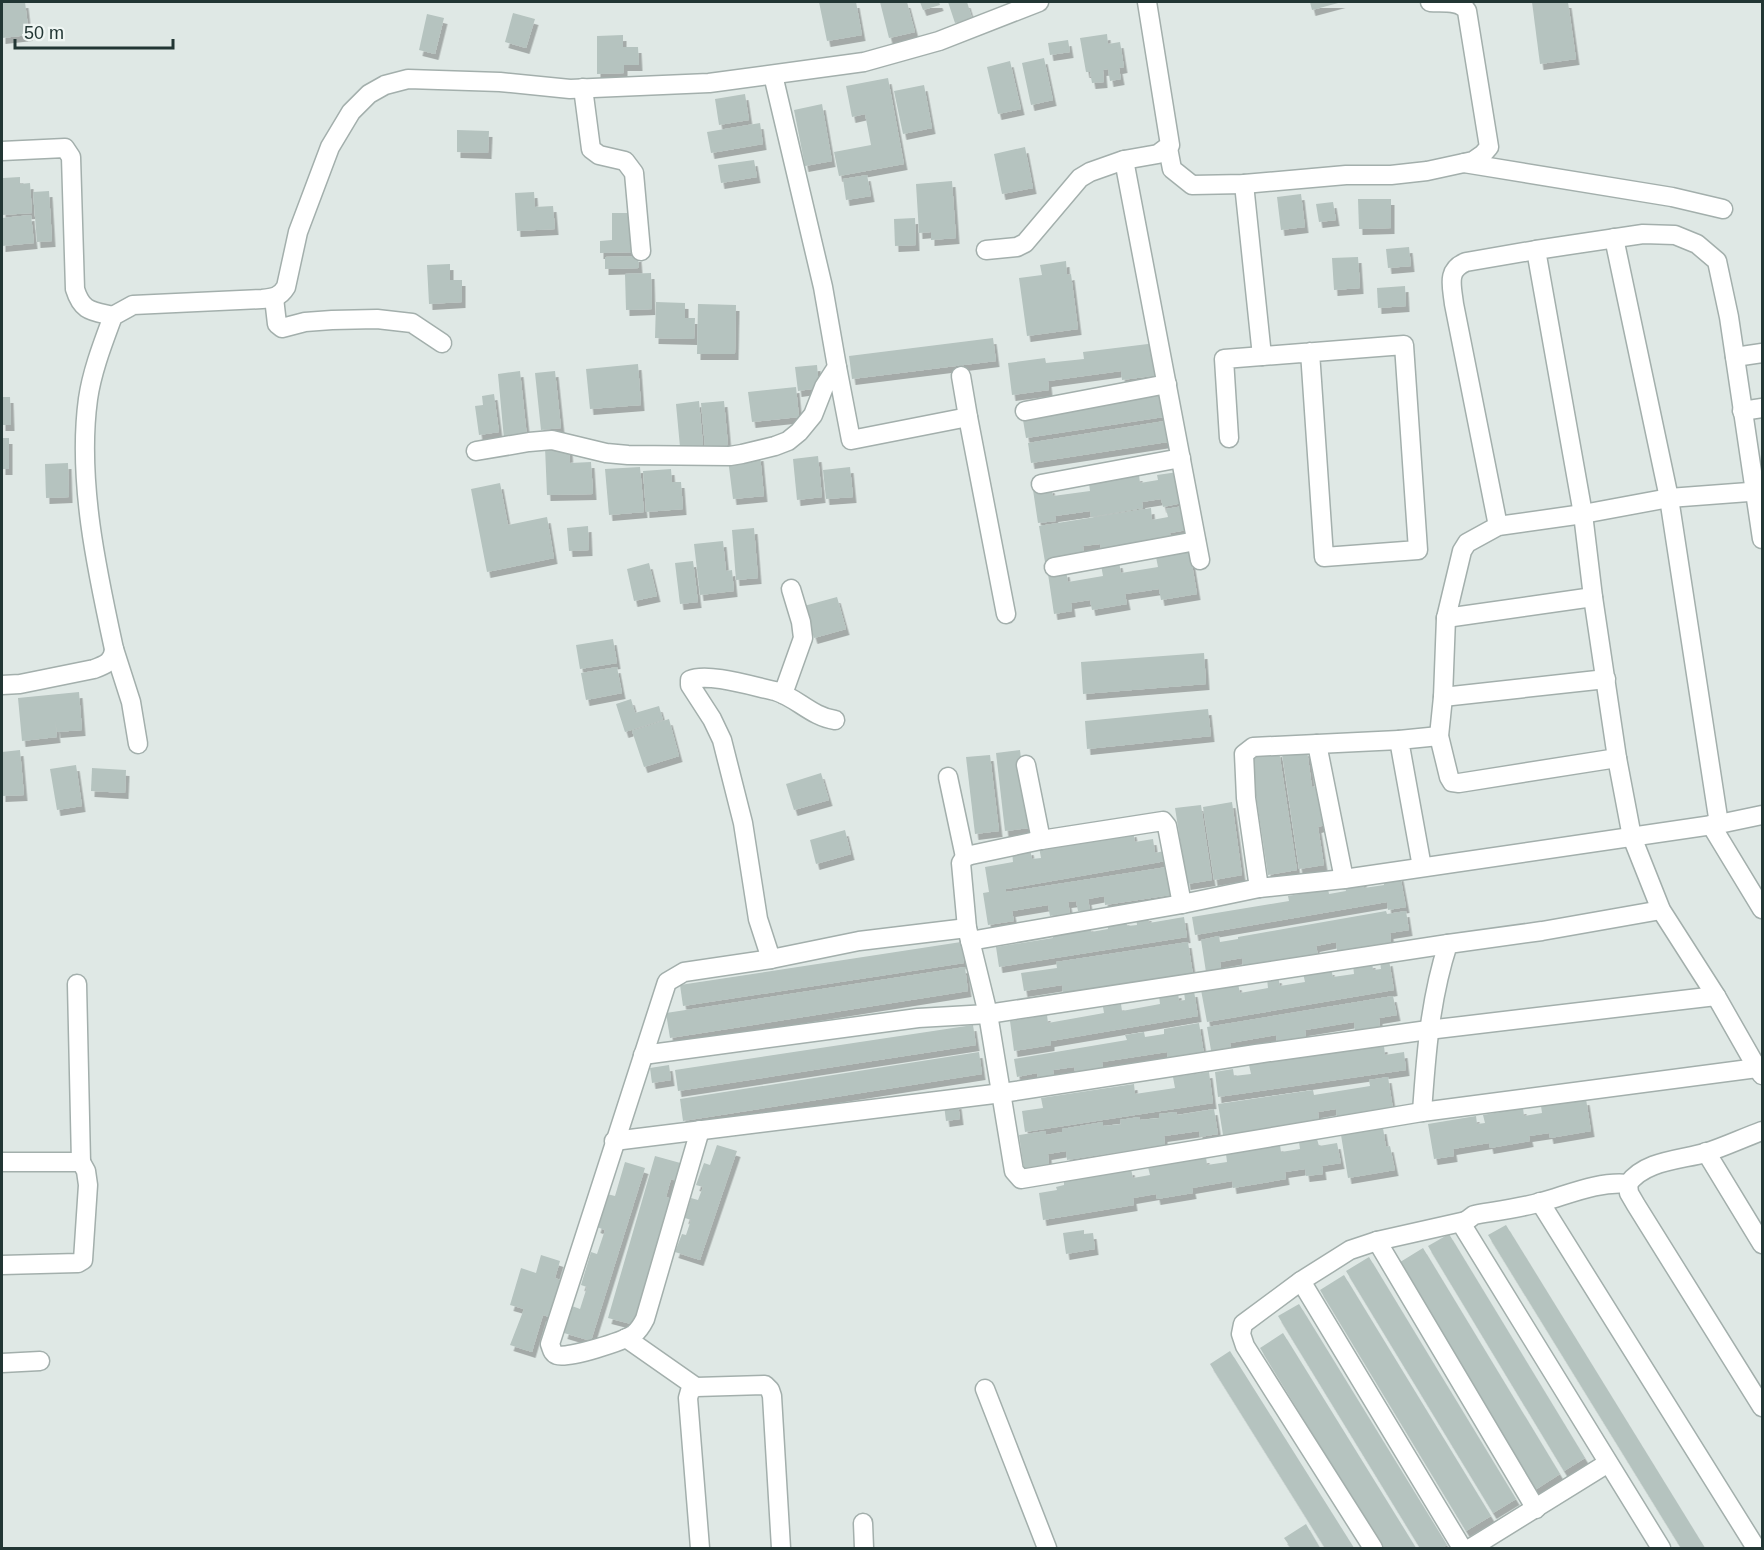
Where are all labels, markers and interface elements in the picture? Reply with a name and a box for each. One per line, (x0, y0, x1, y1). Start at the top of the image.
scale bar (15, 12, 172, 50)
text: 50 m (24, 23, 64, 43)

